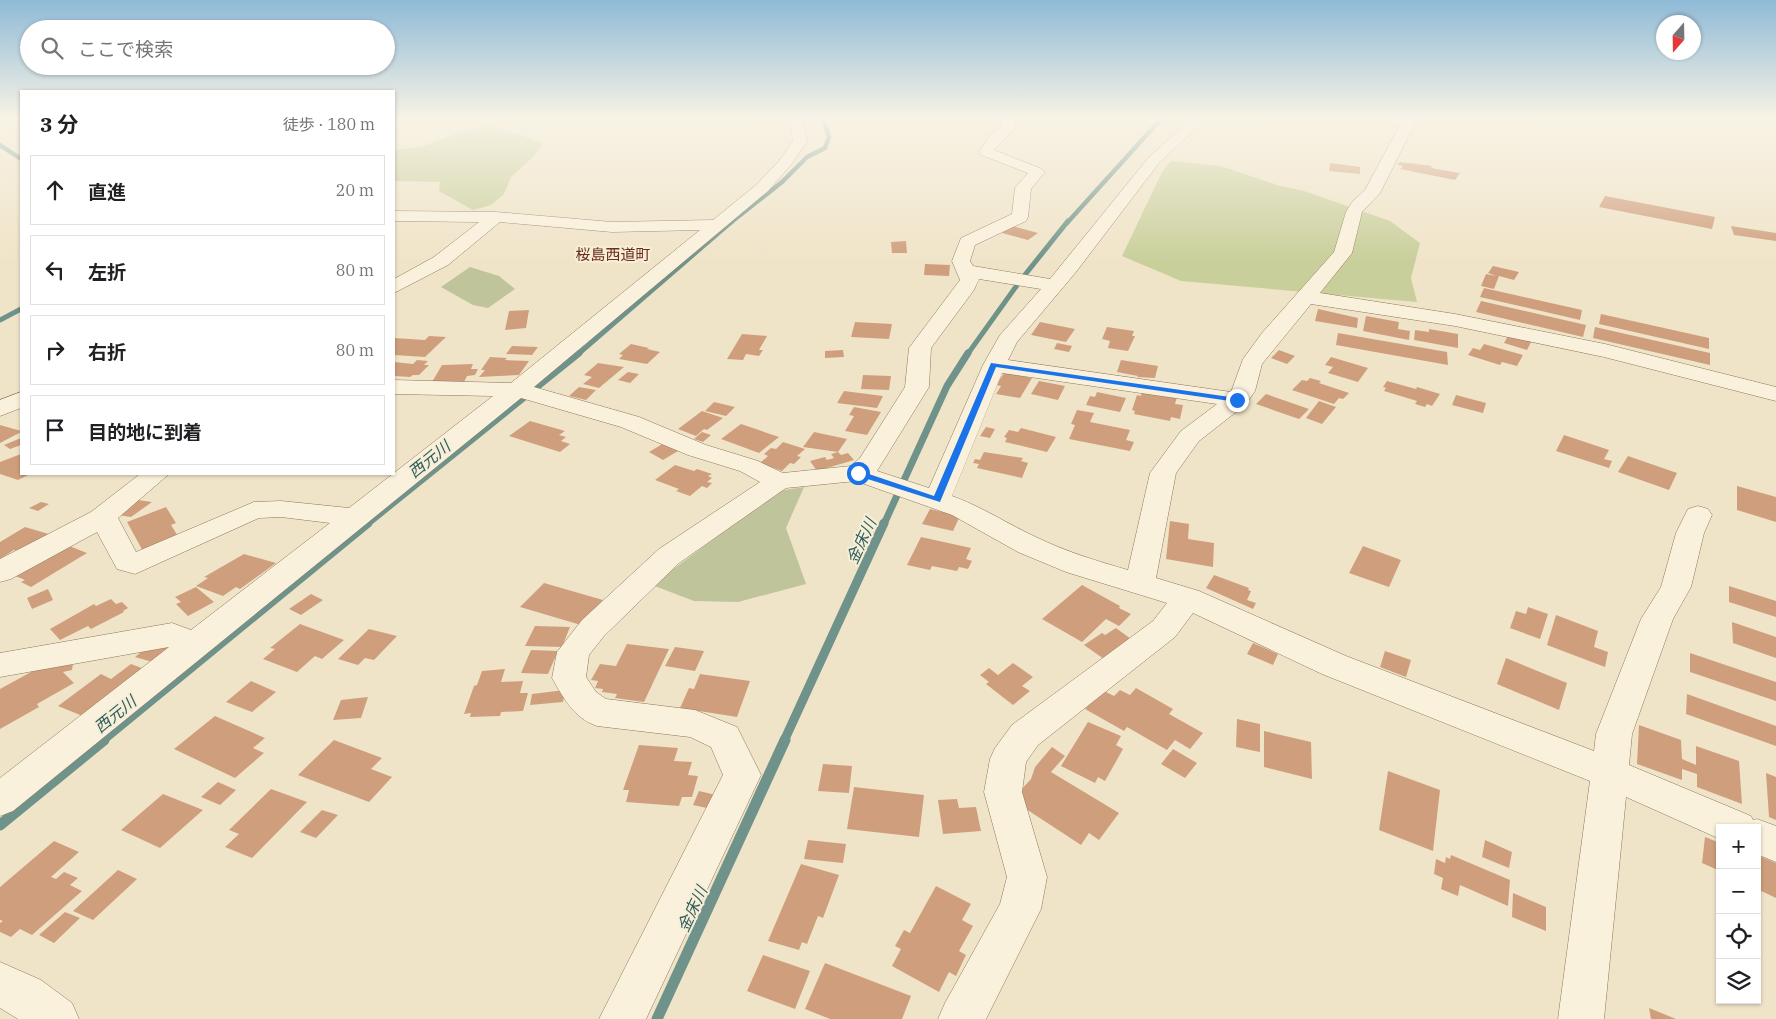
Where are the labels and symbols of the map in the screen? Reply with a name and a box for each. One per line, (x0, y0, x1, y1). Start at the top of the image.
north arrow (1656, 15, 1701, 60)
district label: 桜島西道町 (575, 245, 651, 264)
route end (1226, 389, 1249, 412)
water label: 西元川 (404, 435, 455, 482)
route start (847, 462, 870, 485)
water label: 金床川 (842, 513, 881, 567)
water label: 西元川 (90, 690, 141, 737)
water label: 金床川 (673, 881, 712, 935)

